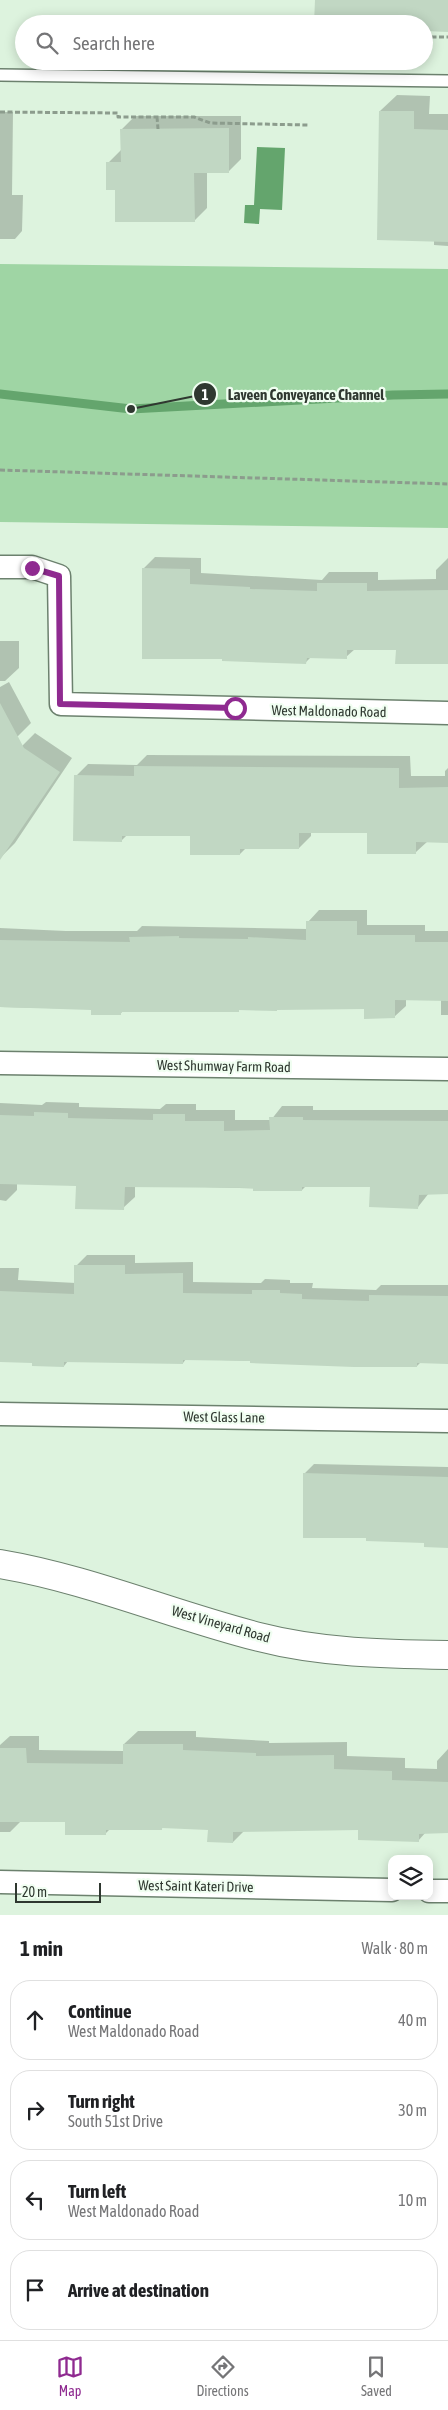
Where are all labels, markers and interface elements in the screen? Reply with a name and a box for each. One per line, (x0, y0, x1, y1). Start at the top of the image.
search box (15, 15, 433, 70)
icon: search (33, 29, 61, 57)
text: Search here (73, 32, 155, 54)
callout: Laveen Conveyance Channel (193, 379, 394, 409)
text: 1 (201, 386, 209, 403)
text: Laveen Conveyance Channel (228, 386, 385, 403)
route end (21, 557, 44, 580)
route start (224, 697, 247, 720)
street label: West Maldonado Road (271, 702, 387, 720)
street label: West Shumway Farm Road (157, 1057, 291, 1075)
street label: West Glass Lane (183, 1408, 265, 1426)
street label: West Vineyard Road (170, 1602, 272, 1646)
map controls (388, 1855, 433, 1900)
button: layers (388, 1855, 433, 1900)
street label: West Saint Kateri Drive (138, 1877, 254, 1895)
scale bar (15, 1880, 101, 1903)
text: 20 m (22, 1884, 47, 1900)
text: 1 min (20, 1936, 63, 1960)
text: Walk · 80 m (362, 1939, 428, 1957)
text: Continue (68, 2000, 132, 2022)
icon: ahead (21, 2006, 49, 2034)
text: 40 m (398, 2011, 427, 2029)
text: West Maldonado Road (68, 2022, 199, 2040)
text: Turn right (68, 2090, 135, 2112)
icon: right (21, 2096, 49, 2124)
text: 30 m (398, 2101, 427, 2119)
text: South 51st Drive (68, 2112, 163, 2130)
text: Turn left (68, 2180, 126, 2202)
icon: left (21, 2186, 49, 2214)
text: 10 m (398, 2191, 427, 2209)
text: West Maldonado Road (68, 2202, 199, 2220)
icon: arrive (21, 2276, 49, 2304)
text: Arrive at destination (68, 2279, 209, 2301)
tab: Map (56, 2353, 84, 2399)
tab: Directions (196, 2353, 249, 2399)
tab: Saved (361, 2353, 392, 2399)

